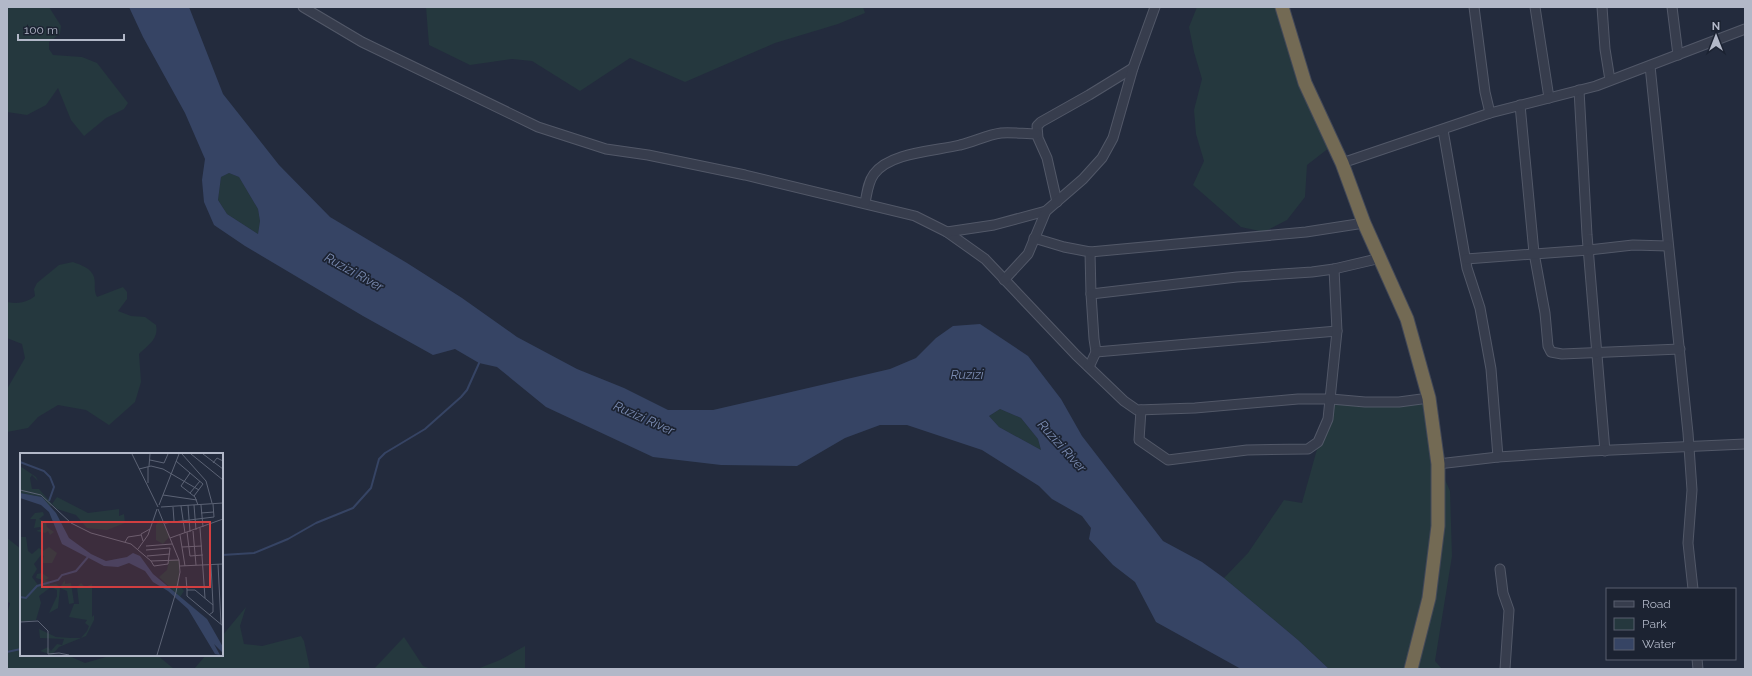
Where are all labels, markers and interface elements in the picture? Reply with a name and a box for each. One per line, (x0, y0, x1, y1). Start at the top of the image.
scale bar (18, 16, 124, 42)
north arrow (1696, 16, 1736, 56)
text: N (1712, 20, 1720, 33)
text: 100 m (24, 23, 58, 37)
water label: Ruzizi River (322, 250, 386, 295)
water label: Ruzizi (950, 367, 985, 382)
water label: Ruzizi River (611, 398, 677, 438)
water label: Ruzizi River (1035, 417, 1090, 476)
inset map (20, 453, 223, 656)
legend (1606, 588, 1736, 660)
text: Road (1642, 597, 1671, 611)
text: Park (1642, 617, 1667, 631)
text: Water (1642, 637, 1676, 651)

